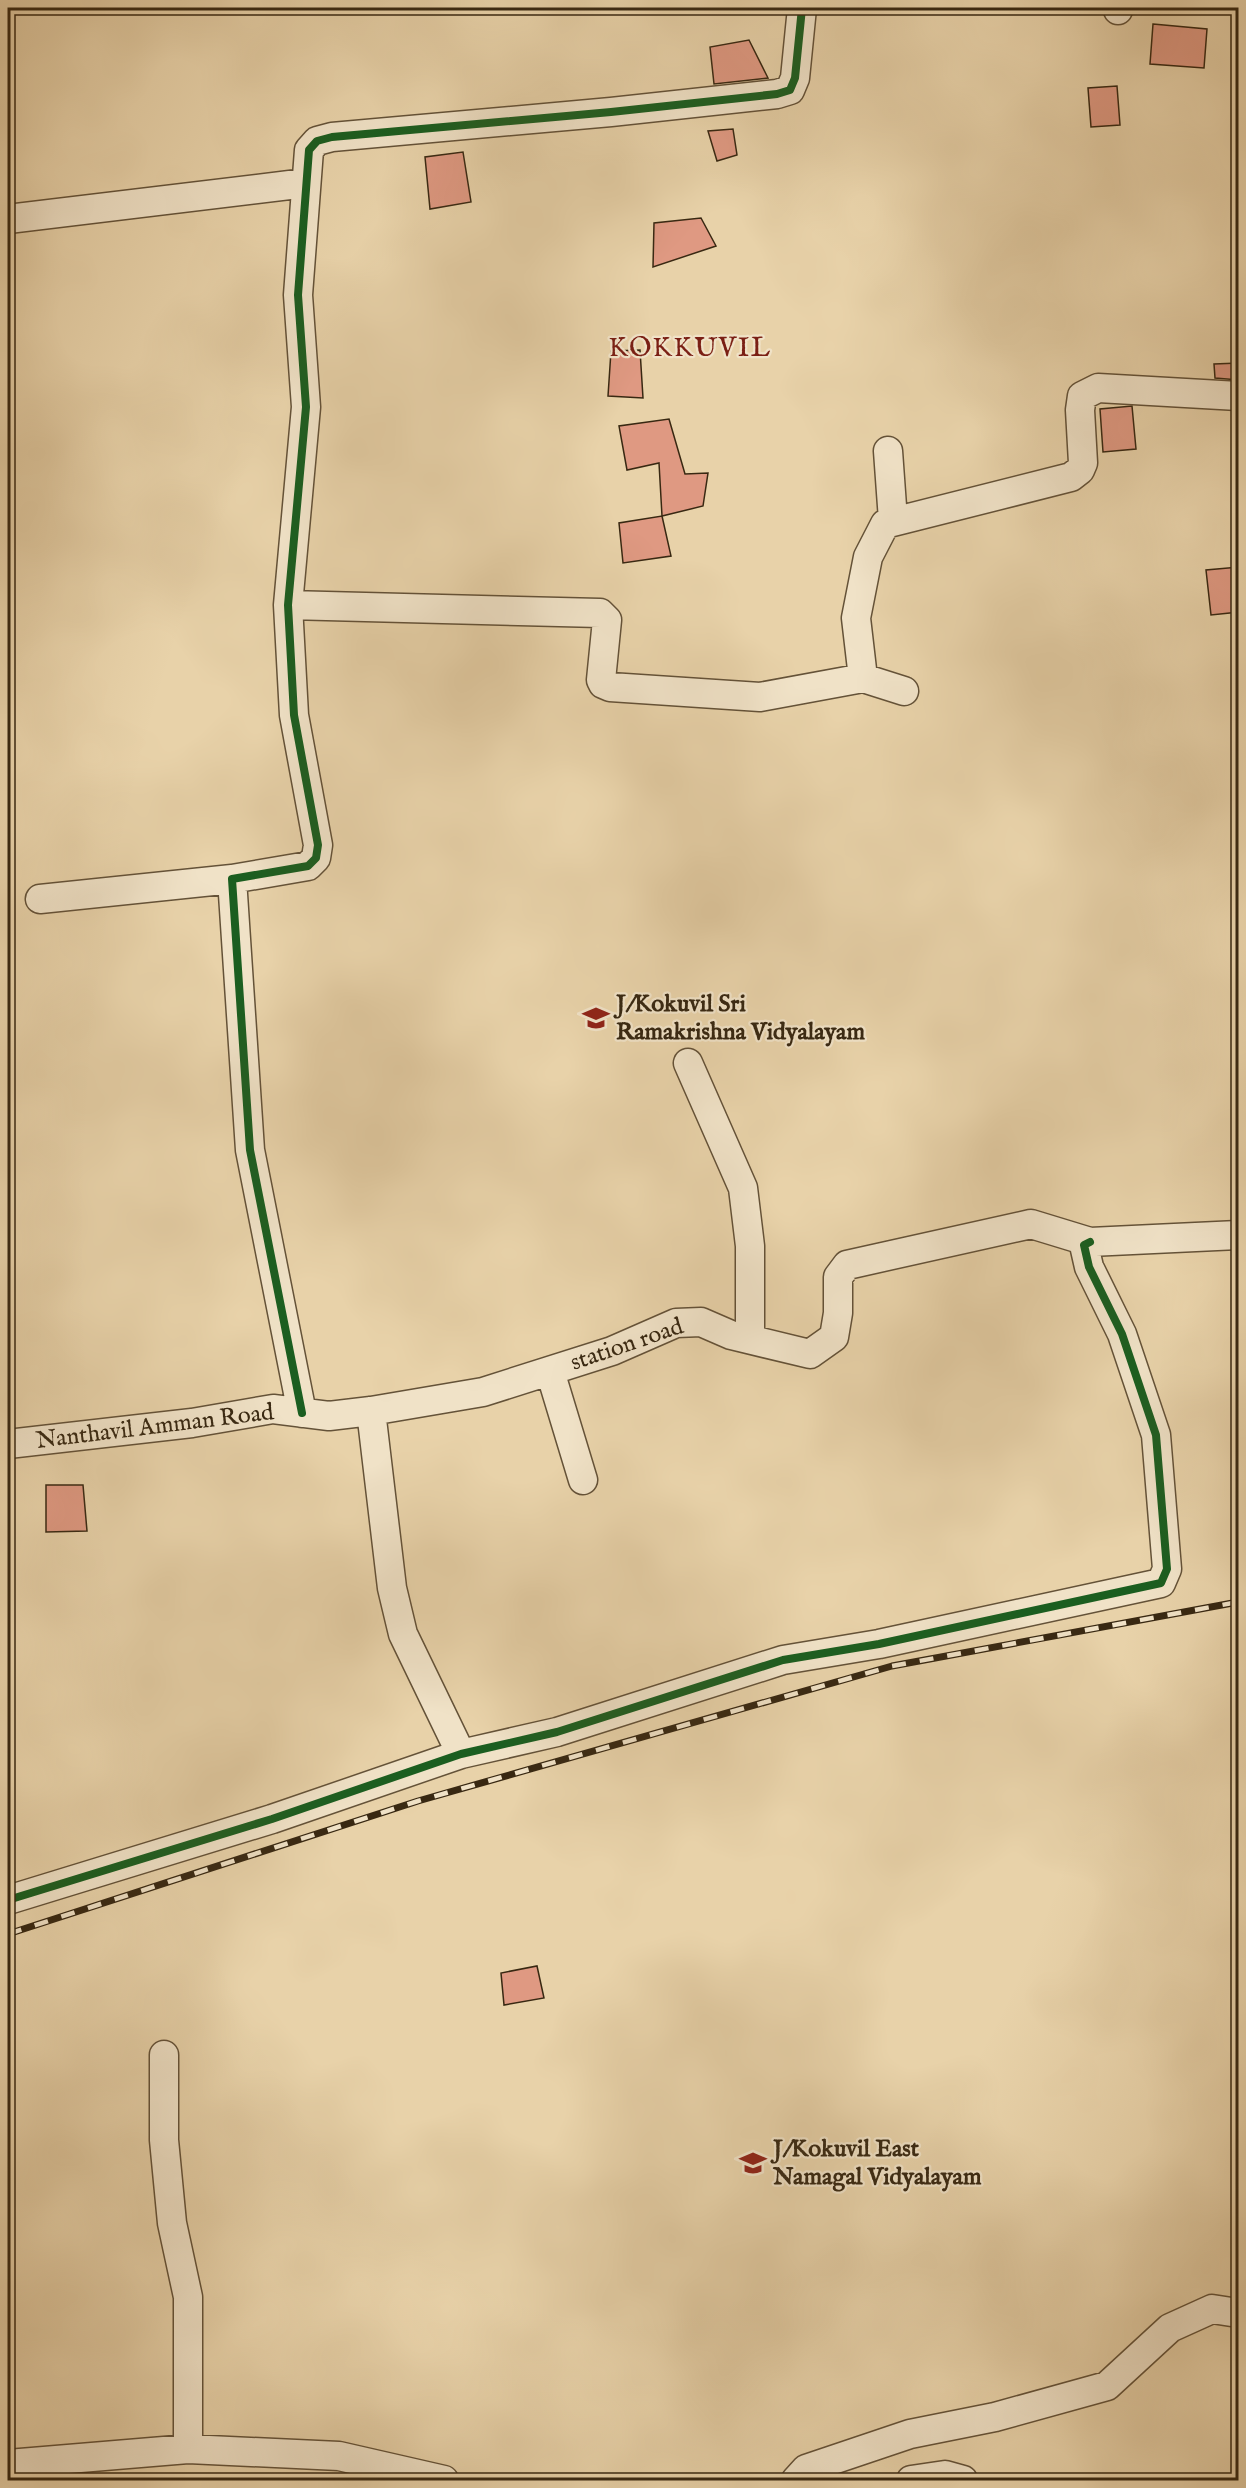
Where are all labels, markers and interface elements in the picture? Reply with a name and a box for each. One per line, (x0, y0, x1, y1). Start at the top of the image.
district label: KOKKUVIL (608, 332, 772, 366)
place label: J/Kokuvil Sri Ramakrishna Vidyalayam (613, 989, 865, 1048)
school or university icon: J/Kokuvil Sri Ramakrishna Vidyalayam (581, 1003, 611, 1033)
street label: station road (566, 1311, 688, 1379)
street label: Nanthavil Amman Road (34, 1397, 276, 1457)
place label: J/Kokuvil East Namagal Vidyalayam (770, 2134, 982, 2193)
school or university icon: J/Kokuvil East Namagal Vidyalayam (738, 2148, 768, 2178)

